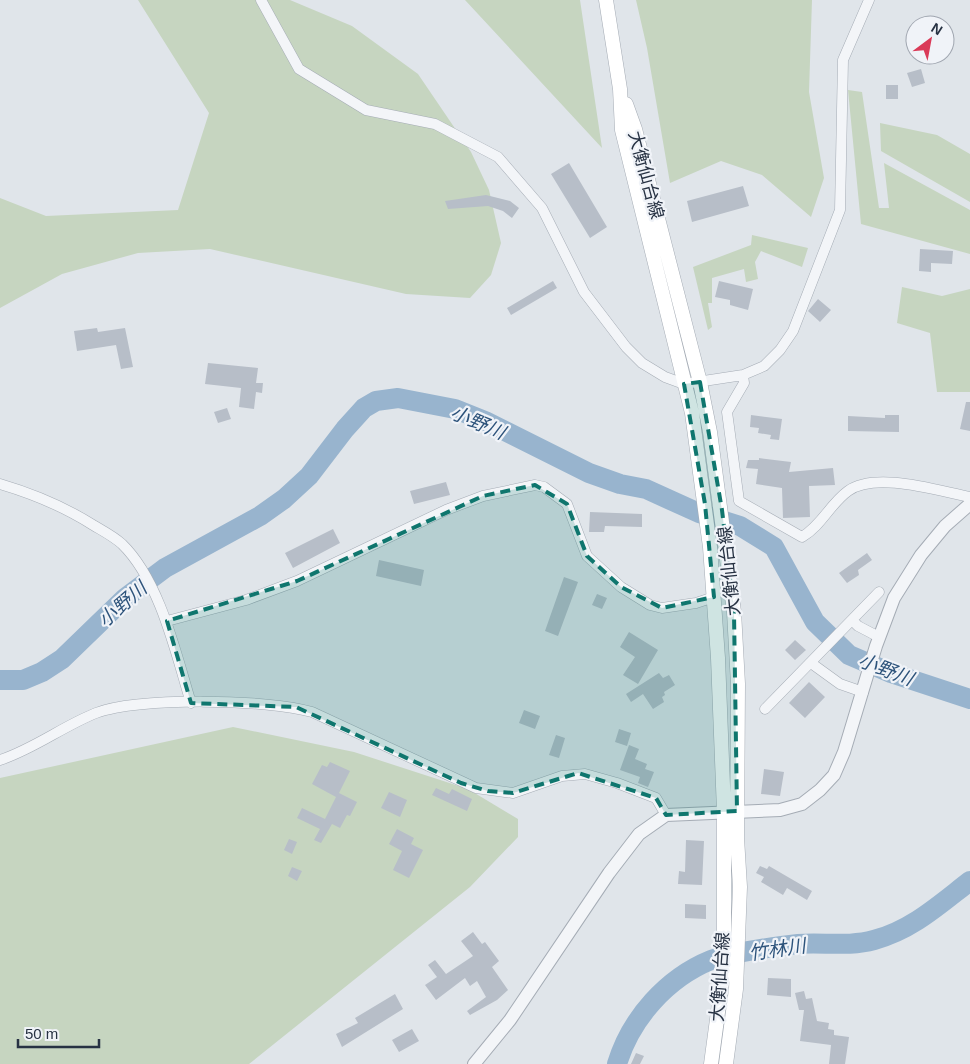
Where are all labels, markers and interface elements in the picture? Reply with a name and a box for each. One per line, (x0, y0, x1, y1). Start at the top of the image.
north arrow (905, 15, 955, 65)
text: N (928, 20, 945, 38)
street label: 大衡仙台線 (625, 129, 667, 221)
water label: 小野川 (447, 402, 510, 444)
street label: 大衡仙台線 (714, 525, 744, 617)
water label: 小野川 (94, 576, 152, 631)
water label: 小野川 (855, 649, 918, 690)
street label: 大衡仙台線 (707, 931, 733, 1023)
water label: 竹林川 (747, 935, 809, 964)
scale bar (18, 1016, 99, 1048)
text: 50 m (25, 1025, 58, 1042)

